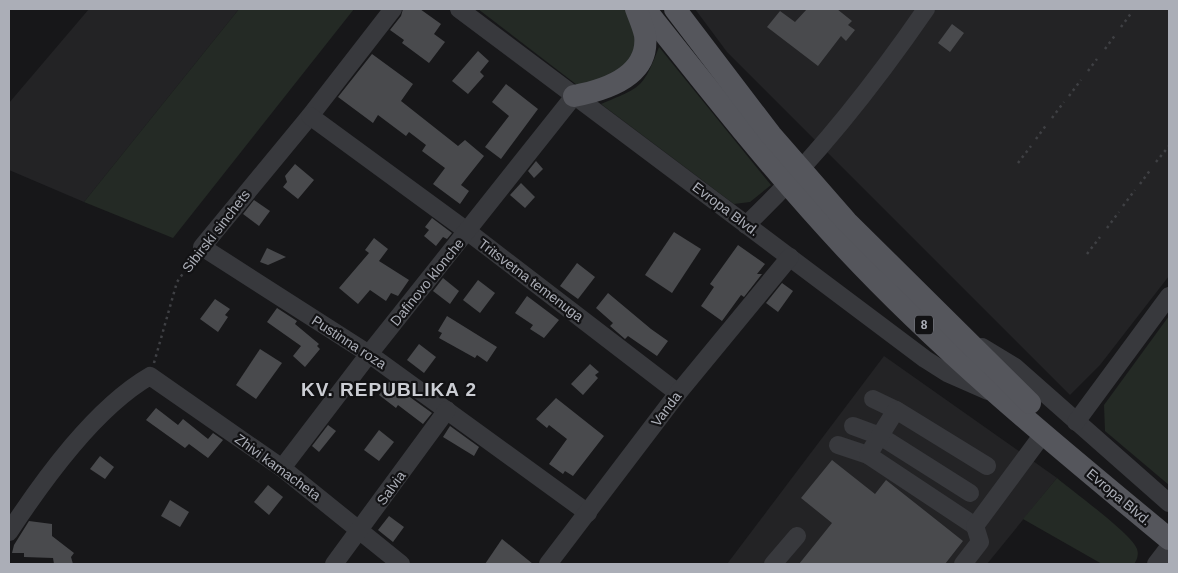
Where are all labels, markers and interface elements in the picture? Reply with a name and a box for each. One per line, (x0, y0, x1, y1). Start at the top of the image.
street label: Evropa Blvd. (689, 179, 763, 239)
street label: Sibirski sinchets (179, 187, 253, 275)
street label: Dafinovo klonche (387, 235, 467, 329)
street label: Tritsvetna temenuga (475, 235, 587, 325)
street label: Pustinna roza (309, 312, 389, 372)
road number: 8 (915, 316, 933, 334)
district label: KV. REPUBLIKA 2 (301, 379, 477, 400)
street label: Vanda (648, 388, 684, 430)
street label: Zhivi kamacheta (232, 431, 324, 504)
street label: Evropa Blvd. (1083, 465, 1155, 529)
street label: Salvia (373, 468, 409, 508)

